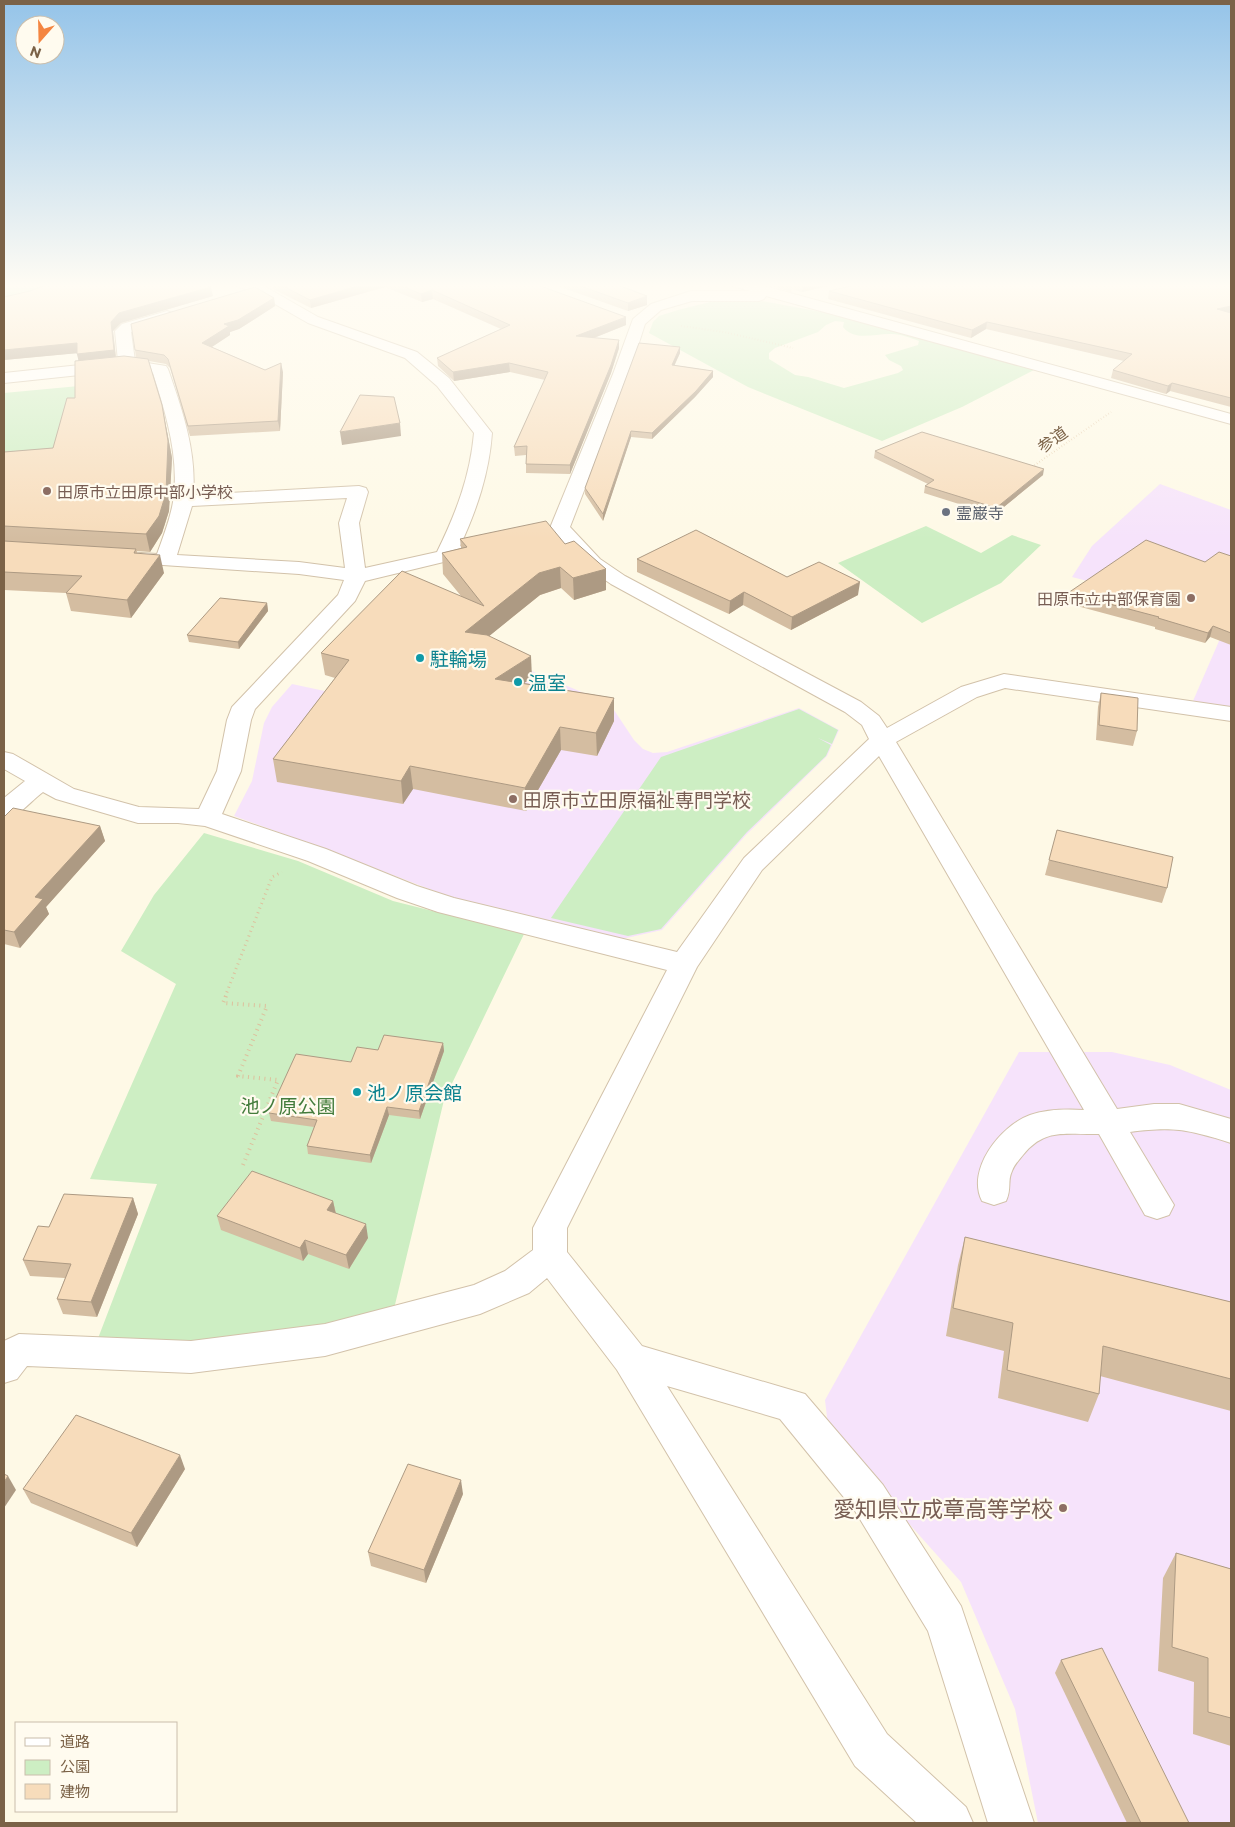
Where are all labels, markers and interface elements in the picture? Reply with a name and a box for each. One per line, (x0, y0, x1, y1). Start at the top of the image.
north arrow (15, 15, 65, 65)
text: N (28, 43, 43, 62)
street label: 参道 (1033, 422, 1071, 456)
place label: 田原市立田原中部小学校 (57, 482, 233, 501)
marker: 田原市立田原中部小学校 (41, 485, 53, 497)
place label: 霊巌寺 (956, 503, 1004, 522)
marker: 霊巌寺 (940, 506, 952, 518)
place label: 田原市立中部保育園 (1037, 589, 1181, 608)
marker: 田原市立中部保育園 (1185, 592, 1197, 604)
place label: 駐輪場 (430, 647, 487, 670)
marker: 駐輪場 (414, 652, 426, 664)
place label: 温室 (528, 671, 566, 694)
marker: 温室 (512, 676, 524, 688)
place label: 田原市立田原福祉専門学校 (523, 788, 751, 811)
marker: 田原市立田原福祉専門学校 (507, 793, 519, 805)
place label: 池ノ原会館 (367, 1081, 462, 1104)
marker: 池ノ原会館 (351, 1086, 363, 1098)
park label: 池ノ原公園 (240, 1094, 336, 1117)
place label: 愛知県立成章高等学校 (833, 1495, 1053, 1522)
marker: 愛知県立成章高等学校 (1057, 1502, 1069, 1514)
legend (15, 1722, 178, 1812)
text: 道路 (60, 1732, 90, 1750)
text: 公園 (60, 1757, 90, 1775)
text: 建物 (60, 1782, 90, 1800)

